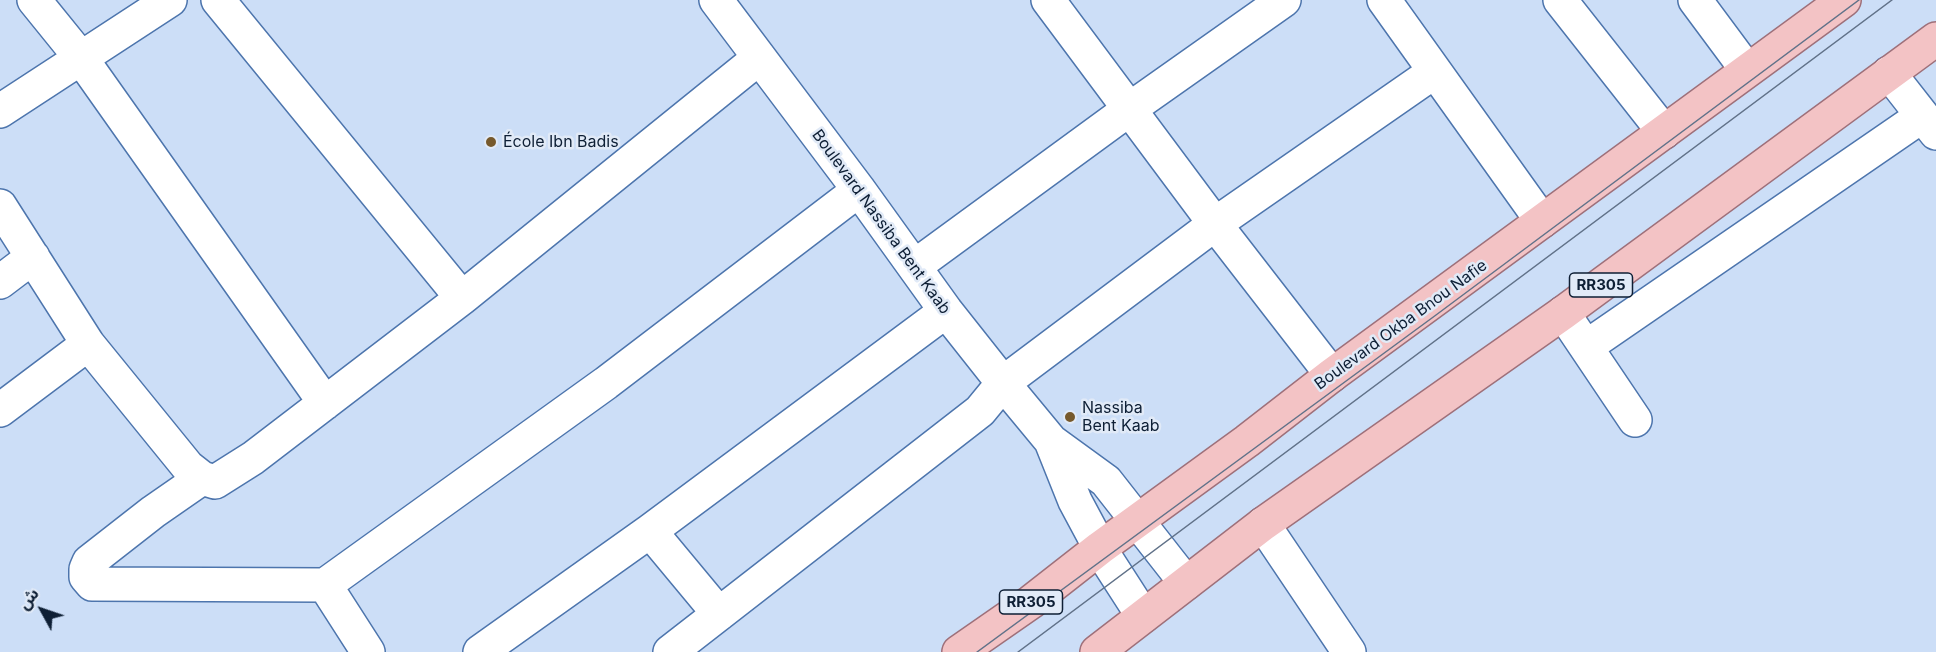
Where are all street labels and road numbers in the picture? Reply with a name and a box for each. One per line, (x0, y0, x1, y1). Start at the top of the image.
street label: Boulevard Nassiba Bent Kaab (808, 126, 954, 318)
street label: Boulevard Okba Bnou Nafie (1311, 256, 1491, 394)
road number: RR305 (1570, 273, 1632, 297)
road number: RR305 (1000, 590, 1062, 614)

